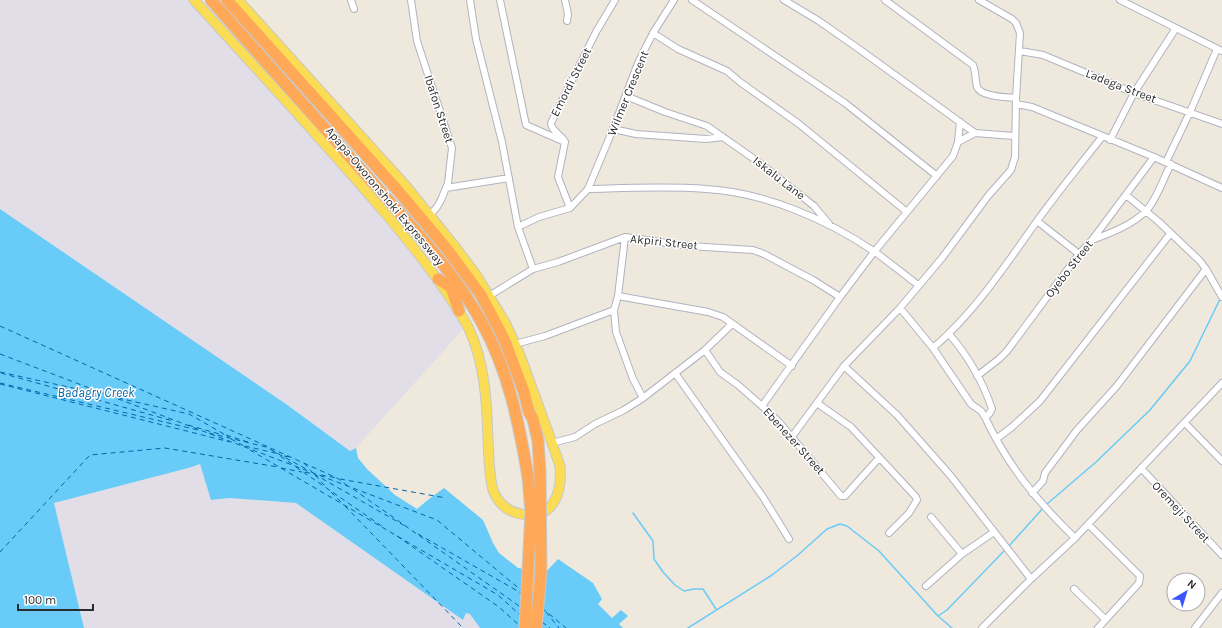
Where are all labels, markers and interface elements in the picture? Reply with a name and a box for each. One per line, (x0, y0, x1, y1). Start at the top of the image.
street label: Emordi Street (548, 45, 595, 119)
street label: Wilmer Crescent (605, 48, 652, 138)
street label: Ladega Street (1084, 66, 1159, 106)
street label: Ibafon Street (421, 73, 457, 145)
street label: Apapa-Oworonshoki Expressway (323, 124, 447, 268)
street label: Iskalu Lane (750, 153, 808, 203)
street label: Akpiri Street (629, 231, 699, 253)
street label: Oyebo Street (1042, 237, 1096, 300)
water label: Badagry Creek (57, 385, 135, 400)
street label: Ebenezer Street (760, 405, 828, 478)
street label: Oremeji Street (1149, 478, 1213, 546)
north arrow (1166, 572, 1206, 612)
text: N (1185, 577, 1199, 592)
scale bar (18, 586, 93, 612)
text: 100 m (24, 593, 56, 607)

